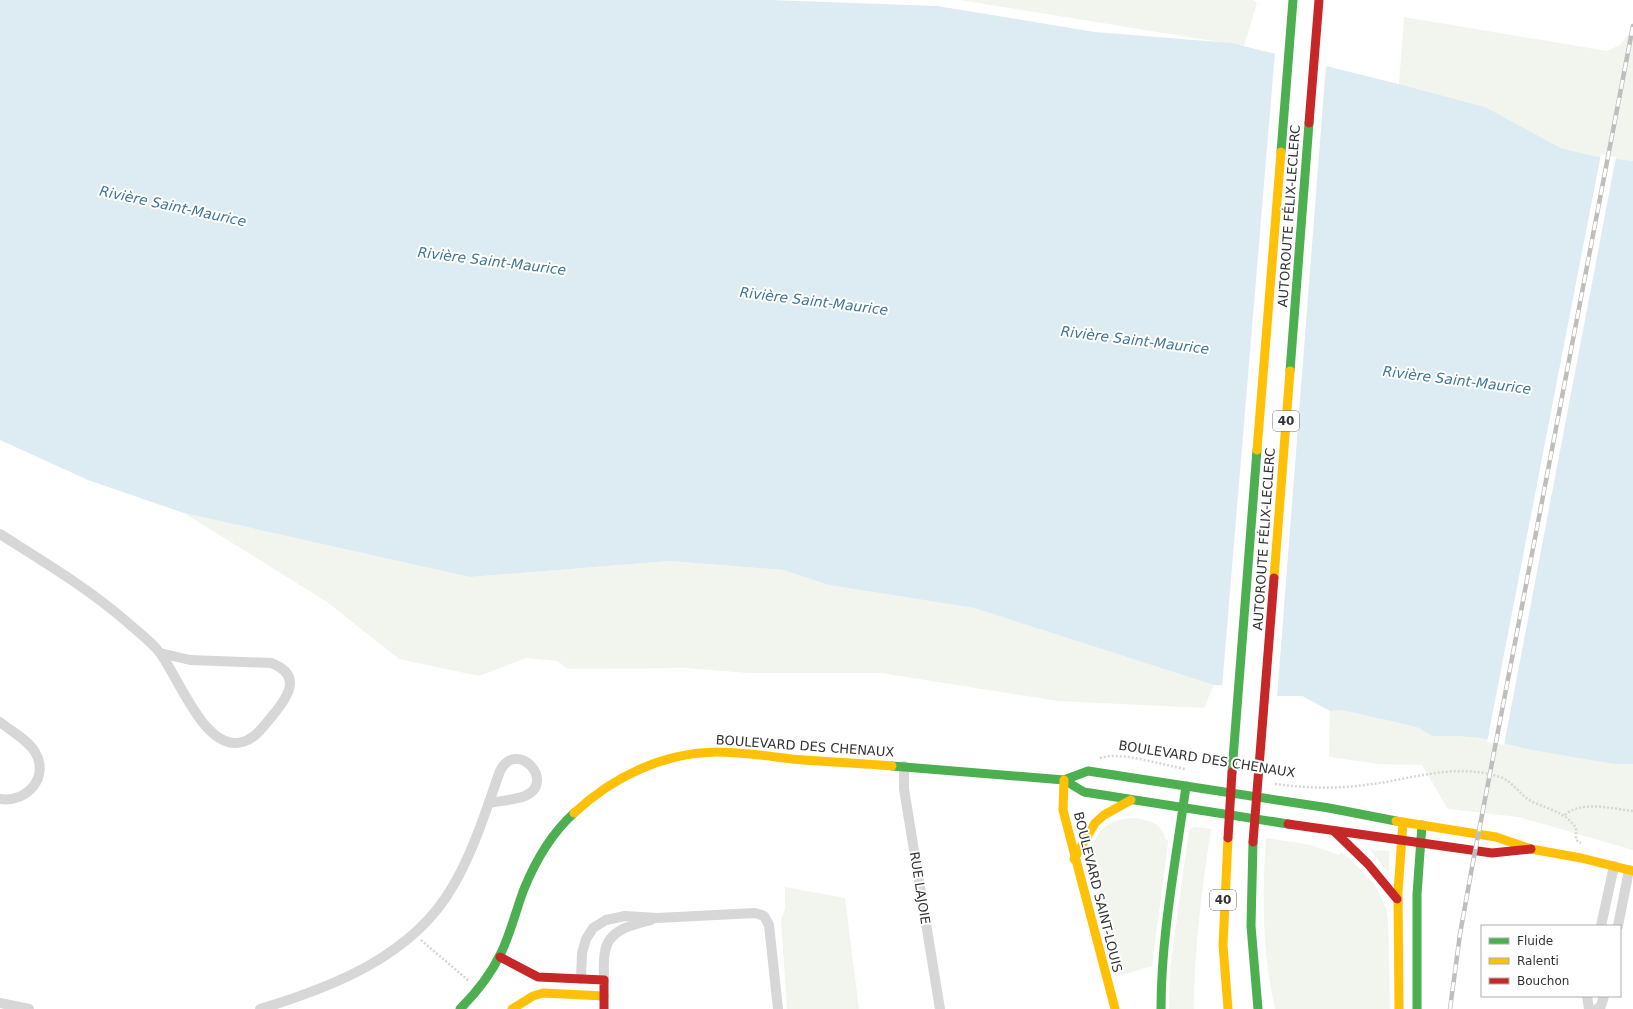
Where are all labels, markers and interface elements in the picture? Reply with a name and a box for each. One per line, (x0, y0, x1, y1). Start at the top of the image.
street label: AUTOROUTE FÉLIX-LECLERC (1275, 124, 1303, 308)
water label: Rivière Saint-Maurice (98, 183, 248, 229)
water label: Rivière Saint-Maurice (417, 244, 567, 278)
water label: Rivière Saint-Maurice (739, 284, 889, 318)
water label: Rivière Saint-Maurice (1060, 323, 1210, 357)
water label: Rivière Saint-Maurice (1382, 363, 1532, 397)
road number: 40 (1273, 411, 1299, 431)
street label: AUTOROUTE FÉLIX-LECLERC (1250, 447, 1278, 631)
street label: BOULEVARD DES CHENAUX (715, 732, 895, 760)
street label: BOULEVARD DES CHENAUX (1118, 738, 1297, 780)
street label: BOULEVARD SAINT-LOUIS (1071, 810, 1125, 974)
street label: RUE LAJOIE (907, 851, 933, 925)
road number: 40 (1210, 890, 1236, 910)
legend (1481, 925, 1621, 997)
text: Fluide (1517, 934, 1553, 948)
text: Ralenti (1517, 954, 1559, 968)
text: Bouchon (1517, 974, 1569, 988)

